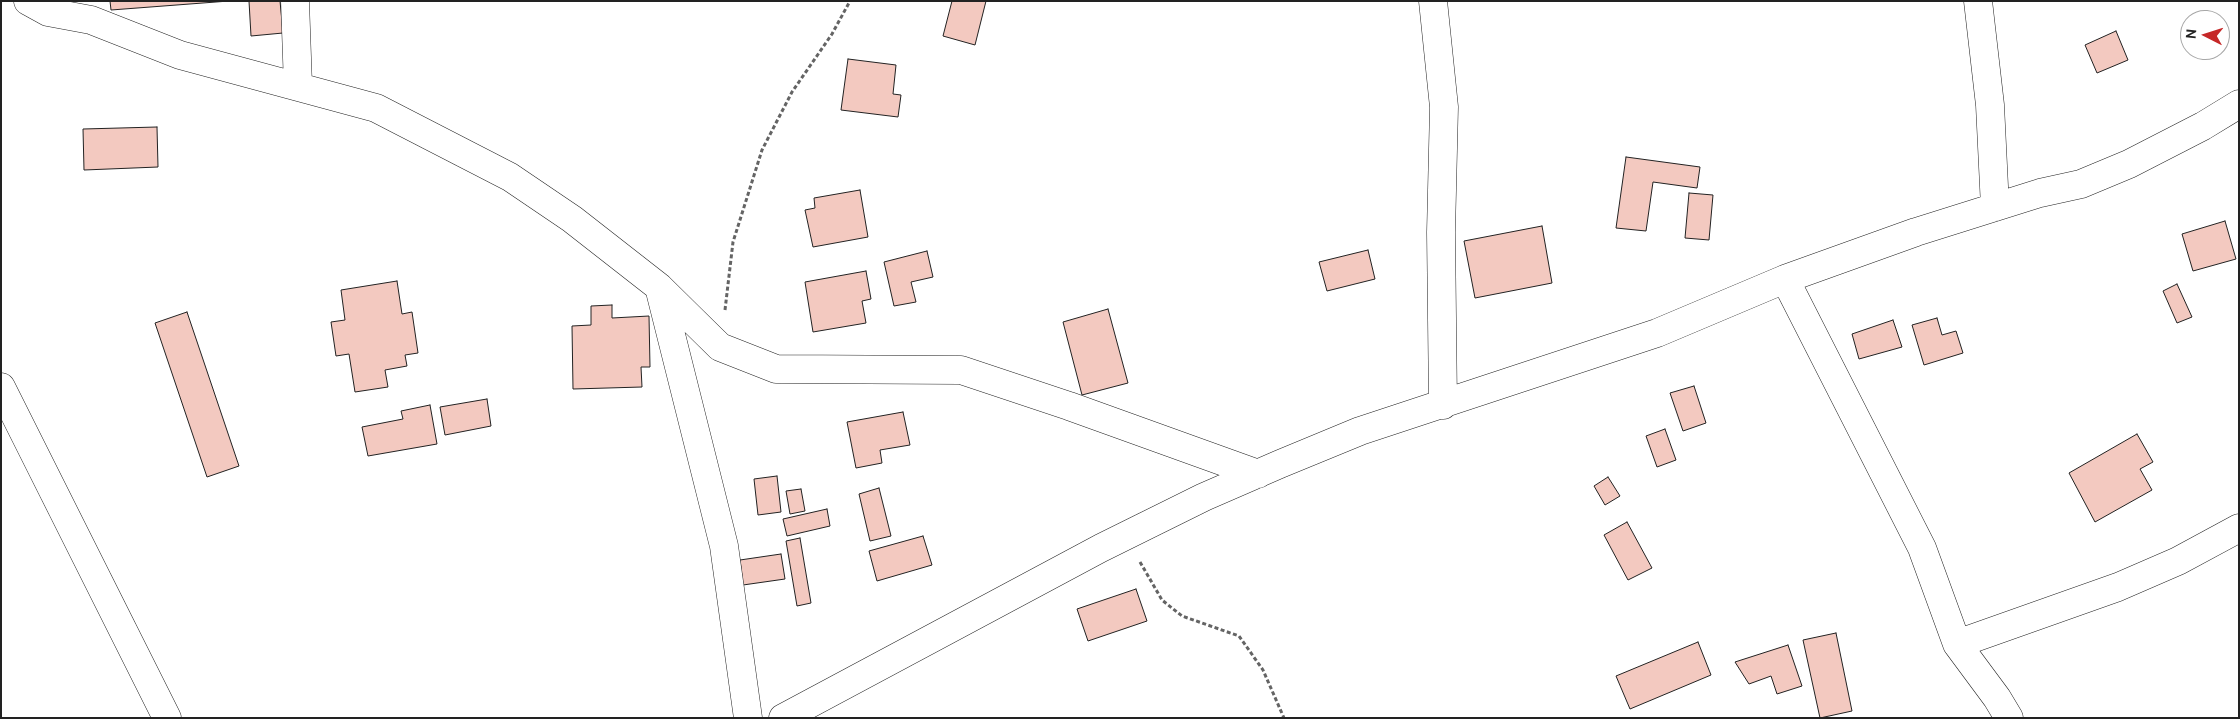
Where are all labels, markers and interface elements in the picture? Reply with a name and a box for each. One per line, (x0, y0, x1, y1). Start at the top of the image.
north arrow (2180, 10, 2230, 60)
text: N (2182, 28, 2200, 39)

